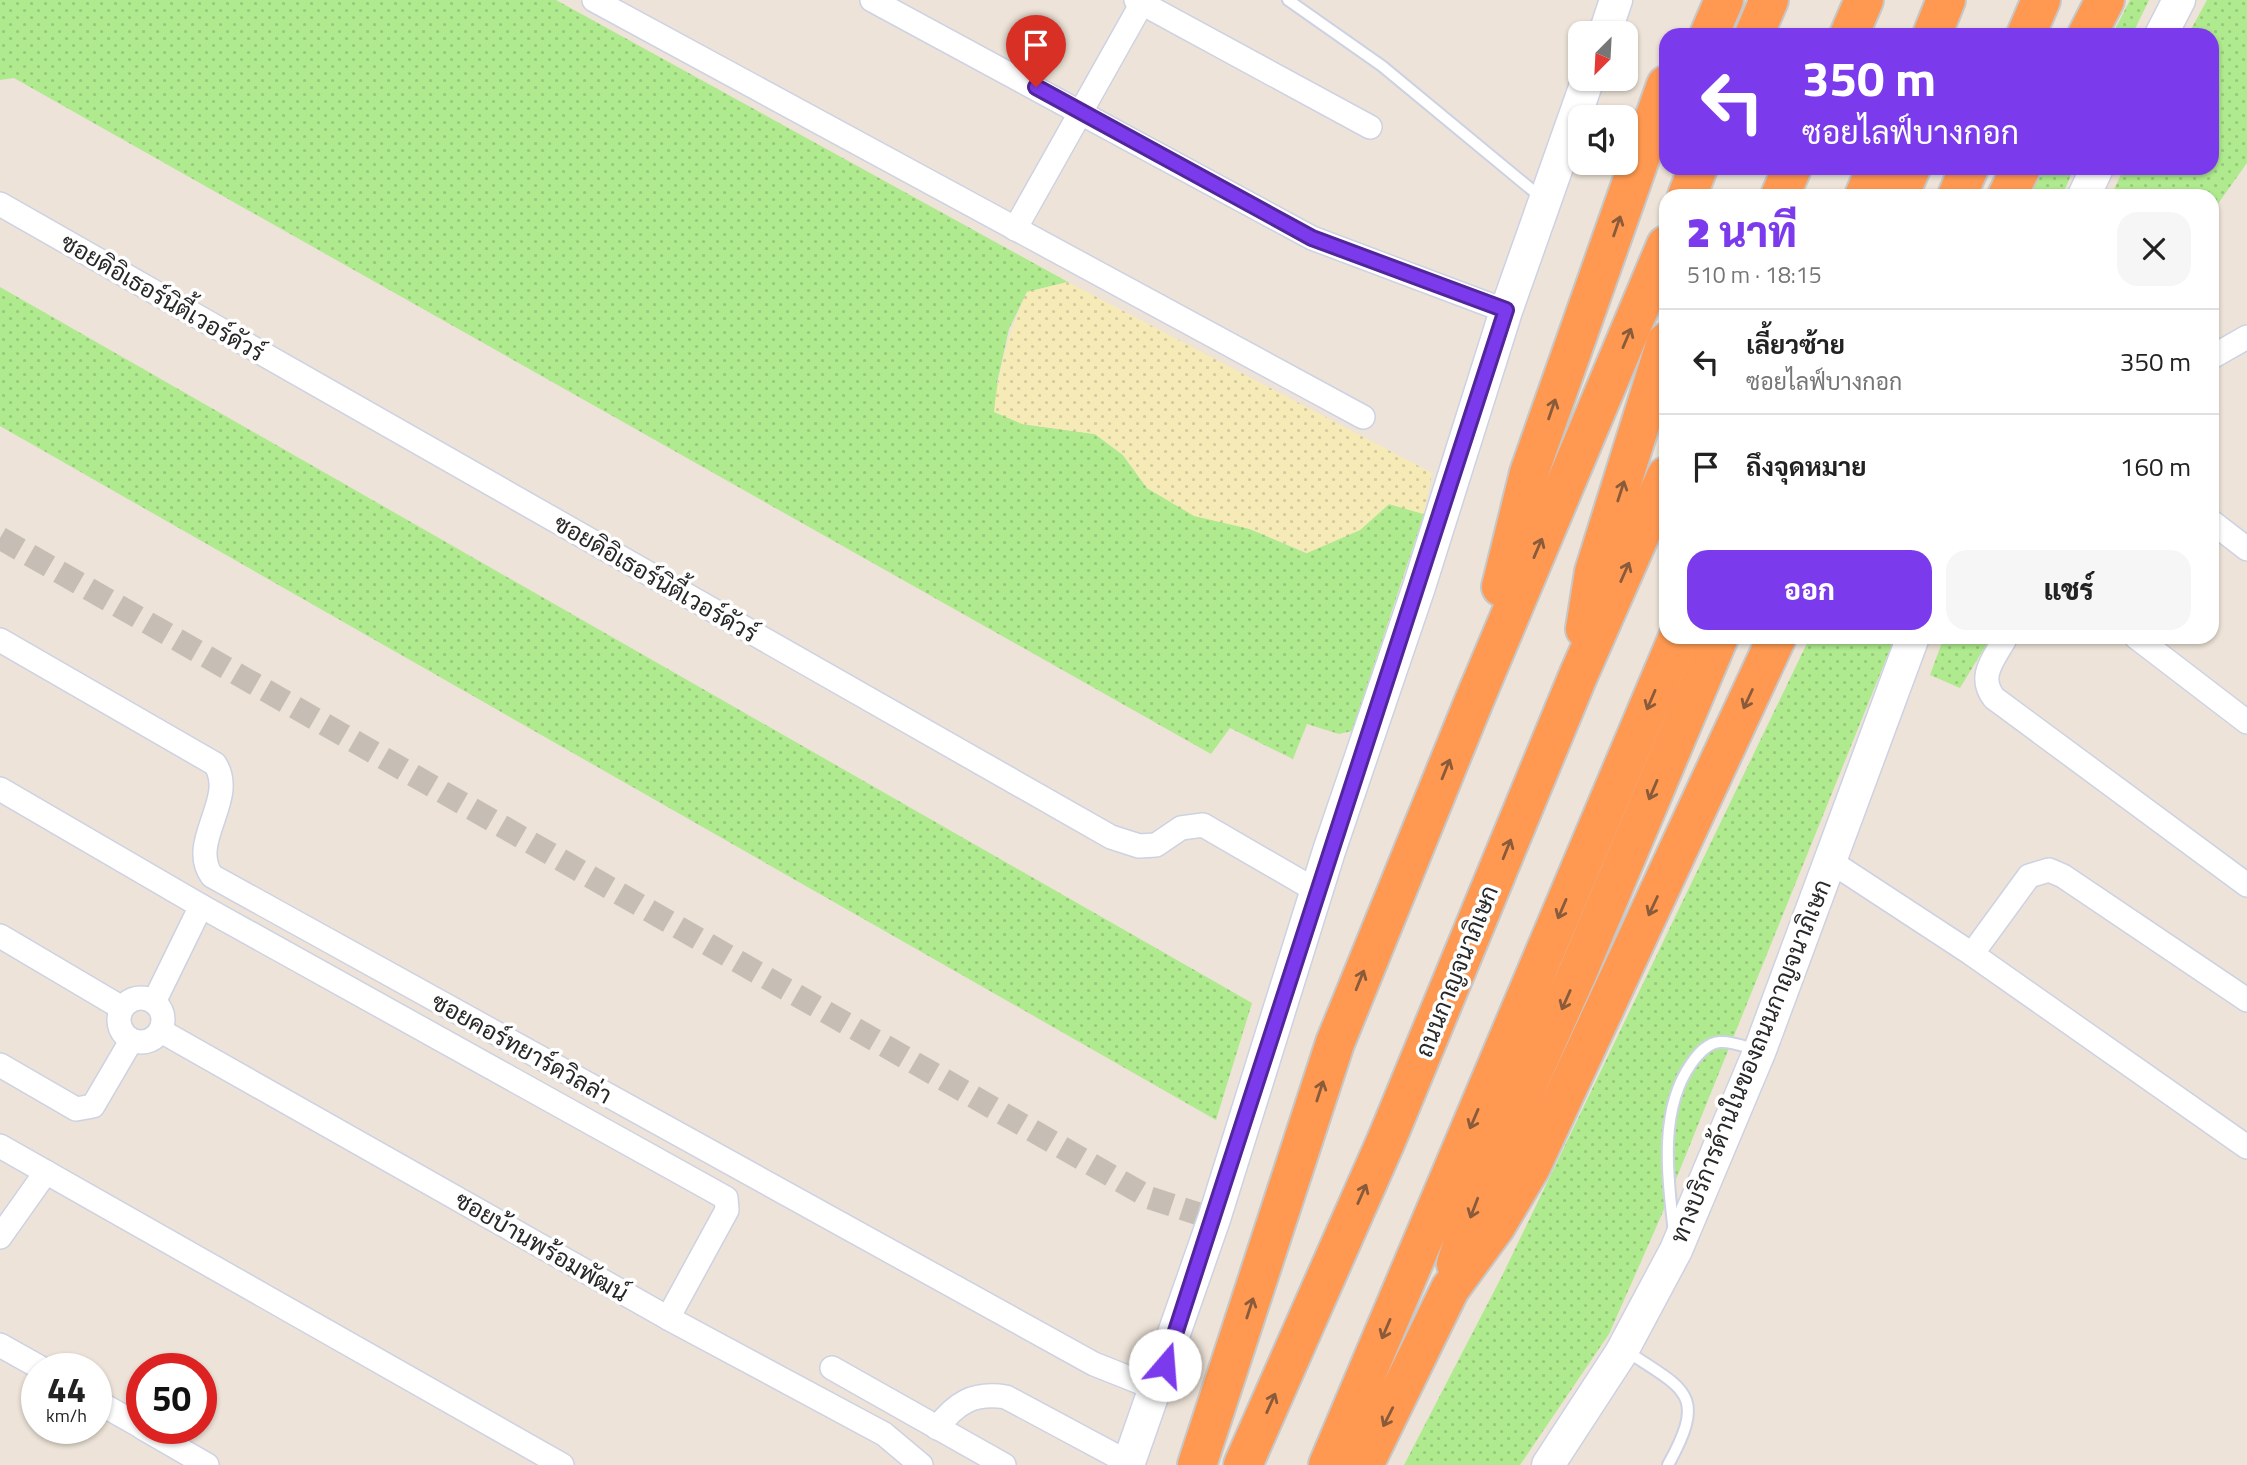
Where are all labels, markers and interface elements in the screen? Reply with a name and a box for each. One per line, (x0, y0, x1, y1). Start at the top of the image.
pin (1006, 15, 1066, 87)
north arrow (1568, 21, 1638, 91)
map controls (1568, 21, 1638, 175)
icon: arrive (1017, 26, 1055, 64)
text: 350 m (1802, 40, 1936, 115)
icon: left (1687, 56, 1778, 147)
button: sound (1568, 105, 1638, 175)
text: ซอยไลฟ์บางกอก (1802, 108, 2019, 156)
text: 2 นาที (1687, 199, 1797, 263)
button: close (2117, 212, 2191, 286)
one-way arrow (1611, 215, 1624, 237)
street label: ซอยดิอิเธอร์นิตี้เวอร์ดัวร์ (54, 221, 273, 370)
text: 510 m · 18:15 (1687, 257, 1822, 292)
text: เลี้ยวซ้าย (1746, 325, 1845, 364)
one-way arrow (1621, 328, 1634, 350)
text: 350 m (2120, 342, 2191, 381)
icon: left (1687, 343, 1725, 381)
text: ซอยไลฟ์บางกอก (1746, 364, 1902, 399)
one-way arrow (1547, 398, 1559, 420)
text: ถึงจุดหมาย (1746, 447, 1867, 486)
text: 160 m (2120, 447, 2191, 486)
icon: arrive (1687, 448, 1725, 486)
one-way arrow (1616, 481, 1628, 503)
street label: ซอยดิอิเธอร์นิตี้เวอร์ดัวร์ (547, 502, 766, 651)
one-way arrow (1533, 538, 1546, 559)
button: ออก (1687, 550, 1932, 630)
button: แชร์ (1946, 550, 2191, 630)
one-way arrow (1619, 562, 1632, 583)
one-way arrow (1741, 688, 1755, 709)
one-way arrow (1644, 689, 1657, 710)
one-way arrow (1440, 759, 1453, 781)
one-way arrow (1645, 778, 1658, 800)
one-way arrow (1501, 838, 1514, 860)
street label: ทางบริการด้านในของถนนกาญจนาภิเษก (1660, 874, 1840, 1248)
street label: ถนนกาญจนาภิเษก (1405, 880, 1507, 1062)
one-way arrow (1646, 894, 1659, 916)
one-way arrow (1555, 898, 1568, 920)
one-way arrow (1355, 970, 1368, 991)
street label: ซอยคอร์ทยาร์ดวิลล่า (425, 983, 619, 1113)
one-way arrow (1559, 989, 1572, 1010)
one-way arrow (1314, 1080, 1327, 1102)
one-way arrow (1467, 1108, 1480, 1129)
street label: ซอยบ้านพร้อมพัฒน์ (448, 1182, 636, 1310)
one-way arrow (1357, 1184, 1370, 1206)
one-way arrow (1466, 1196, 1479, 1218)
one-way arrow (1245, 1297, 1258, 1319)
one-way arrow (1378, 1317, 1391, 1339)
position arrow (1128, 1328, 1202, 1402)
speed limit sign: 50 (126, 1353, 217, 1444)
text: 44 (47, 1362, 86, 1416)
one-way arrow (1265, 1393, 1278, 1414)
text: km/h (46, 1402, 87, 1429)
one-way arrow (1380, 1406, 1394, 1427)

